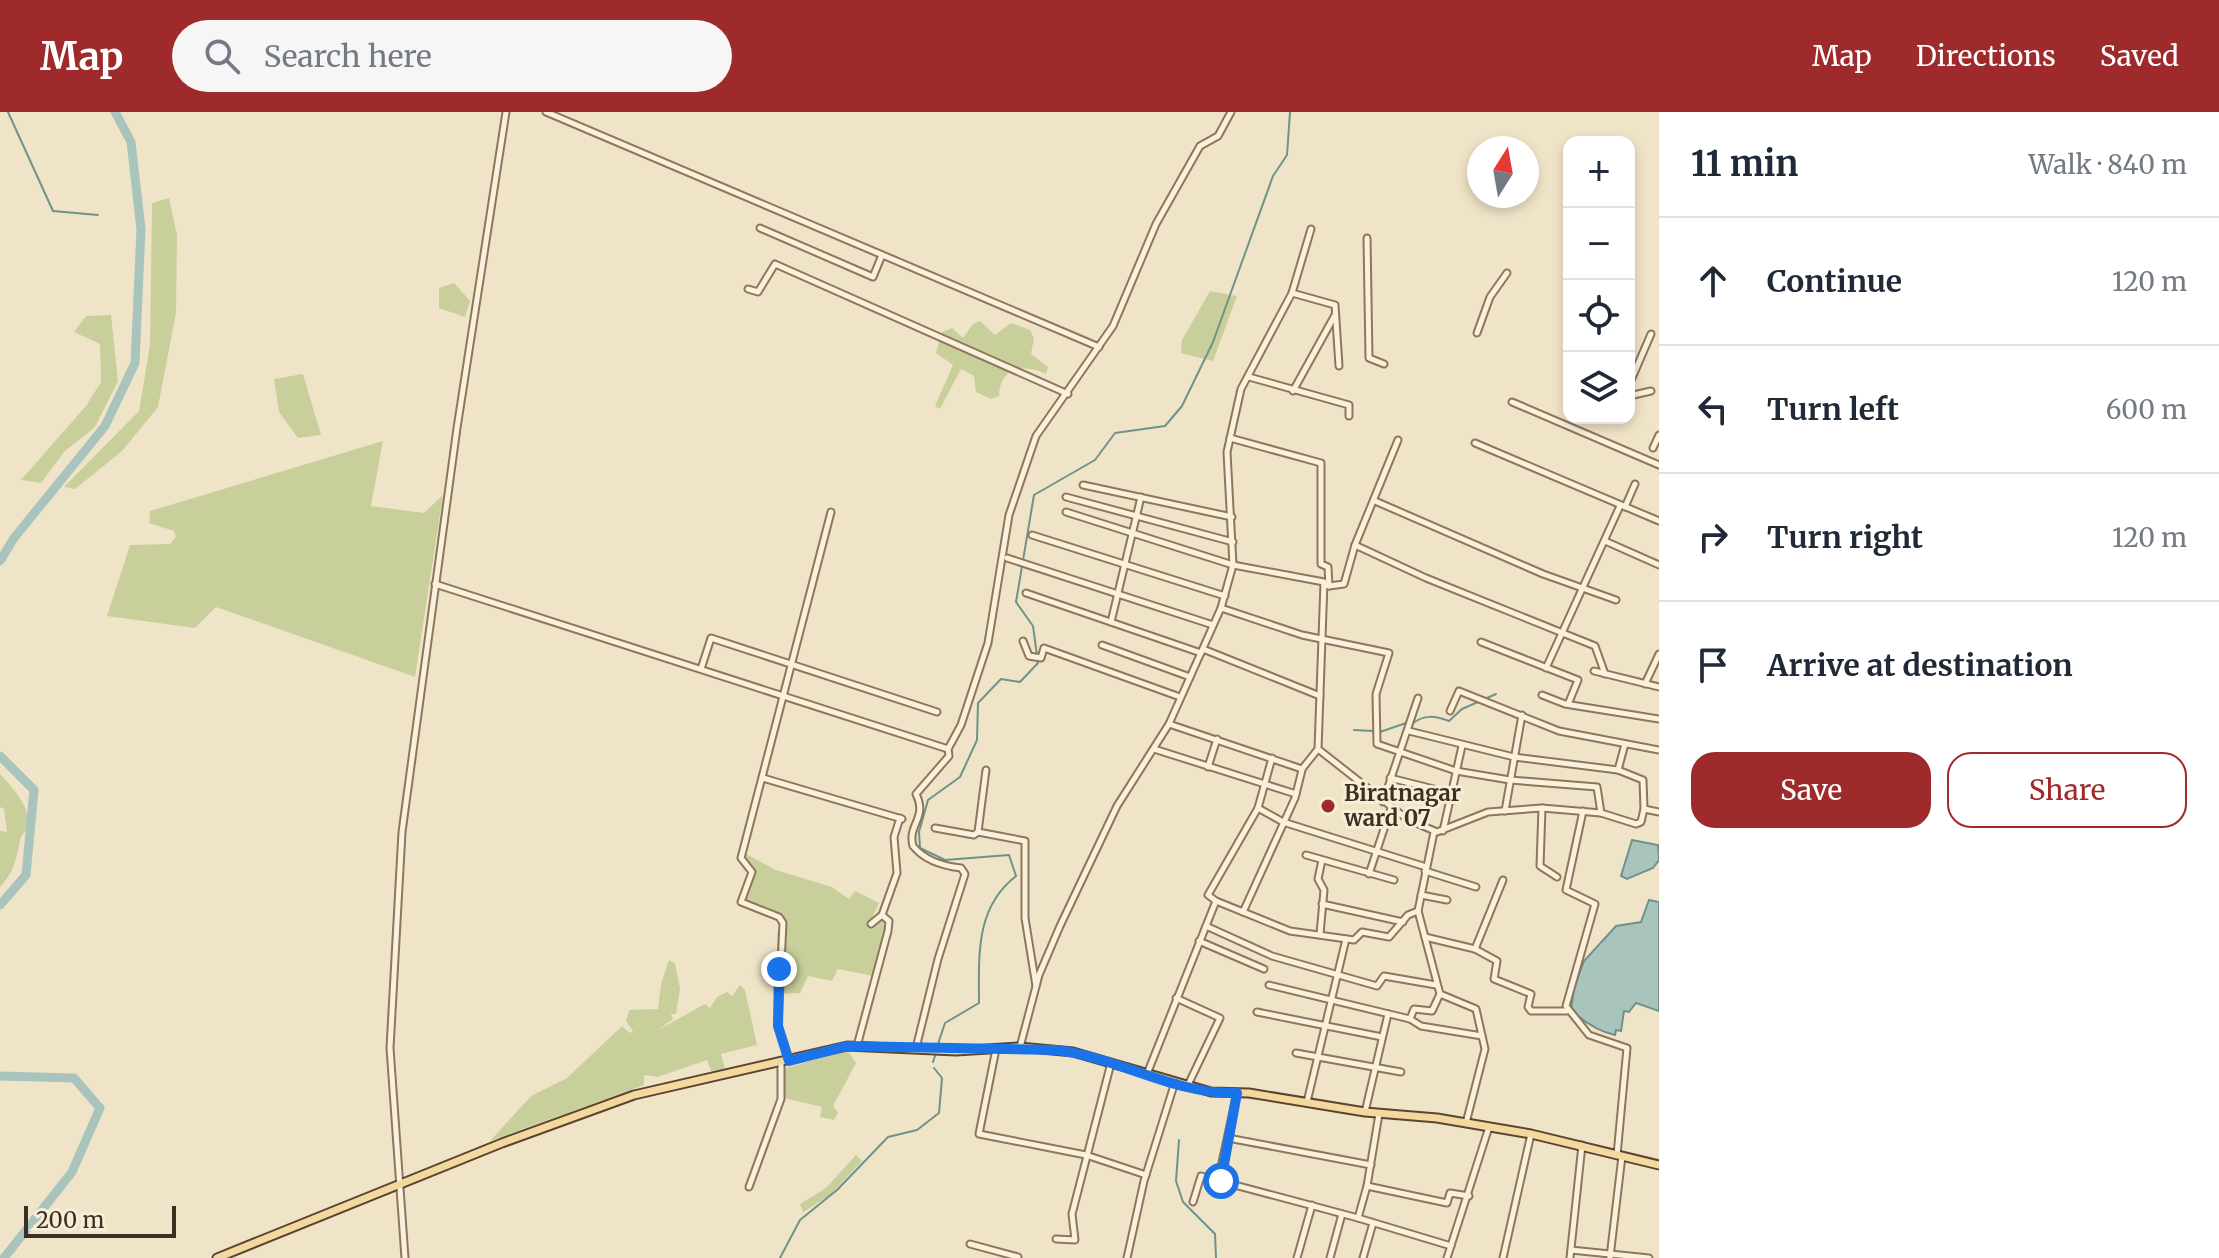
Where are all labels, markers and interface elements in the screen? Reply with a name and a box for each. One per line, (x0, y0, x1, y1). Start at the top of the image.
search box (172, 20, 732, 92)
text: Map (40, 33, 124, 80)
icon: search (200, 34, 244, 78)
text: Search here (264, 37, 432, 75)
text: Map (1812, 38, 1872, 74)
text: Directions (1916, 38, 2056, 74)
text: Saved (2100, 38, 2179, 74)
north arrow (1467, 136, 1539, 208)
map controls (1563, 136, 1635, 424)
button: + (1563, 136, 1635, 208)
text: 11 min (1691, 143, 1798, 185)
text: Walk · 840 m (2028, 148, 2187, 181)
button: − (1563, 208, 1635, 280)
icon: ahead (1691, 259, 1735, 303)
text: Continue (1767, 262, 1902, 300)
text: 120 m (2112, 265, 2187, 298)
button: locate (1563, 280, 1635, 352)
button: layers (1563, 352, 1635, 424)
icon: left (1691, 387, 1735, 431)
text: Turn left (1767, 390, 1899, 428)
text: 600 m (2106, 393, 2187, 426)
icon: right (1691, 515, 1735, 559)
text: Turn right (1767, 518, 1923, 556)
text: 120 m (2112, 521, 2187, 554)
icon: arrive (1691, 643, 1735, 687)
text: Arrive at destination (1767, 646, 2073, 684)
button: Save (1691, 752, 1931, 828)
button: Share (1947, 752, 2187, 828)
place label: Biratnagar ward 07 (1343, 779, 1461, 832)
marker: Biratnagar ward 07 (1319, 797, 1337, 815)
route end (761, 951, 797, 987)
route start (1203, 1163, 1239, 1199)
scale bar (24, 1202, 176, 1238)
text: 200 m (36, 1206, 104, 1234)

